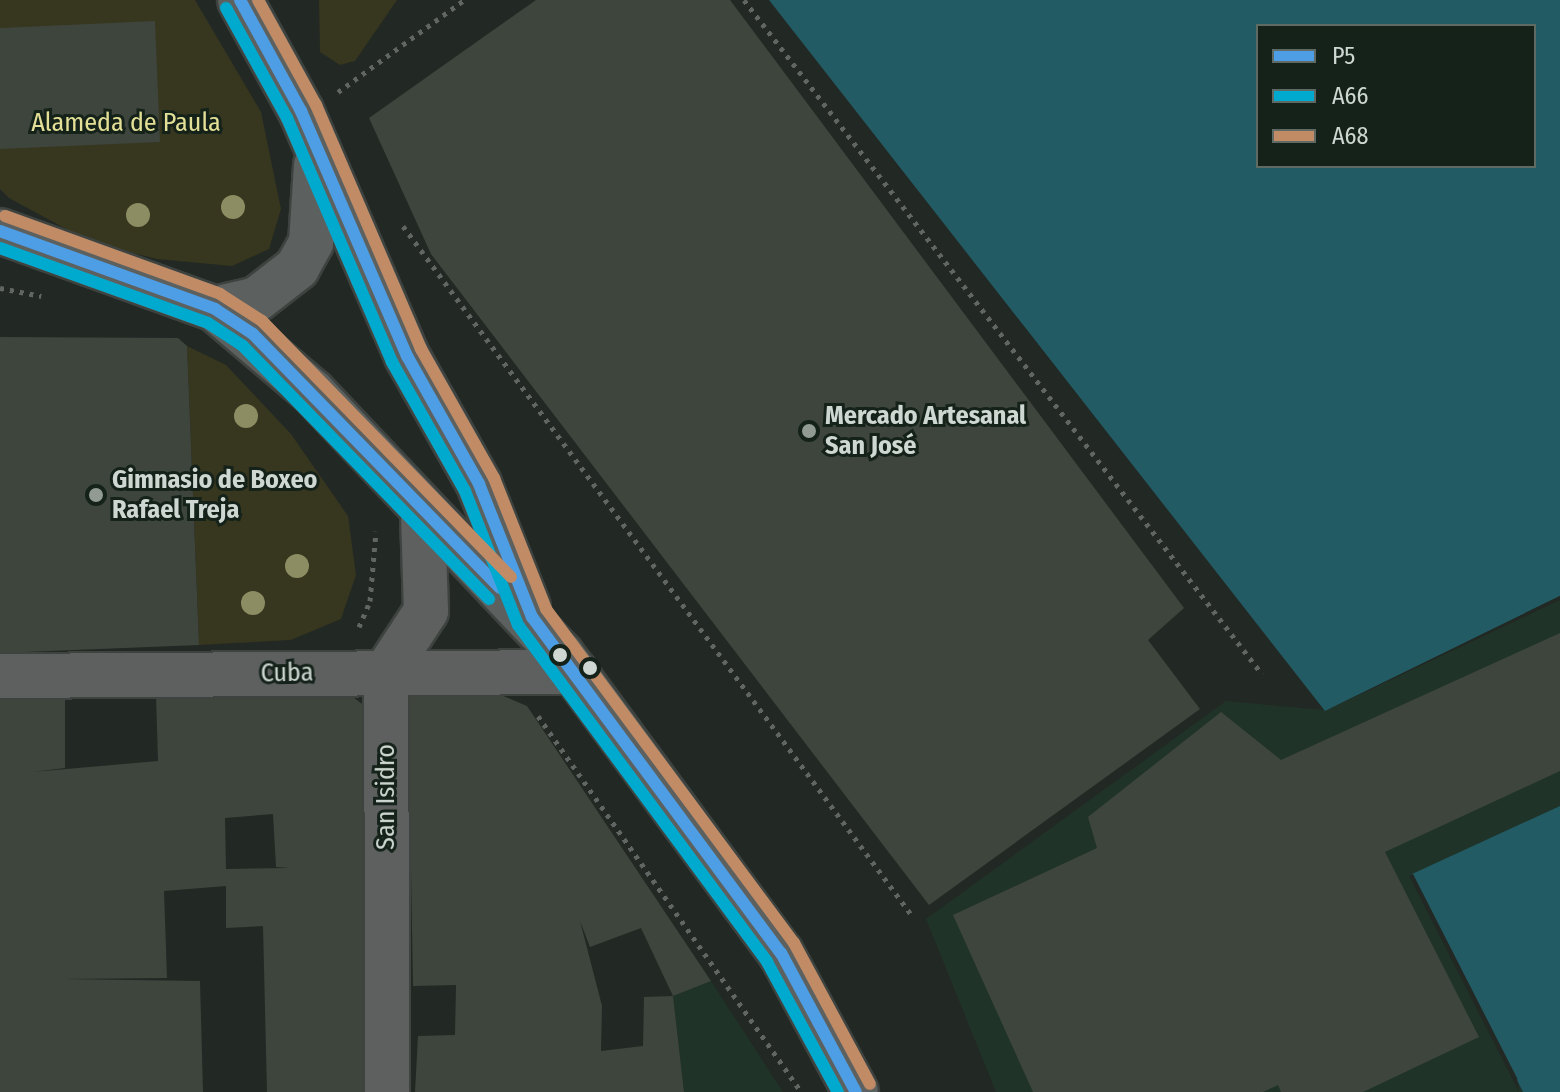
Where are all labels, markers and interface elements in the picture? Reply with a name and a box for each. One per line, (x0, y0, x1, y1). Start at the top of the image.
legend (1256, 24, 1536, 168)
text: P5 (1332, 42, 1355, 70)
text: A66 (1332, 82, 1368, 110)
park label: Alameda de Paula (31, 107, 221, 139)
text: A68 (1332, 122, 1369, 150)
place label: Mercado Artesanal San José (825, 400, 1026, 462)
marker: Mercado Artesanal San José (800, 422, 818, 440)
place label: Gimnasio de Boxeo Rafael Treja (112, 464, 318, 526)
marker: Gimnasio de Boxeo Rafael Treja (87, 486, 105, 504)
unlabelled marker (552, 647, 568, 663)
street label: Cuba (260, 657, 314, 689)
unlabelled marker (582, 660, 598, 676)
street label: San Isidro (370, 744, 402, 850)

